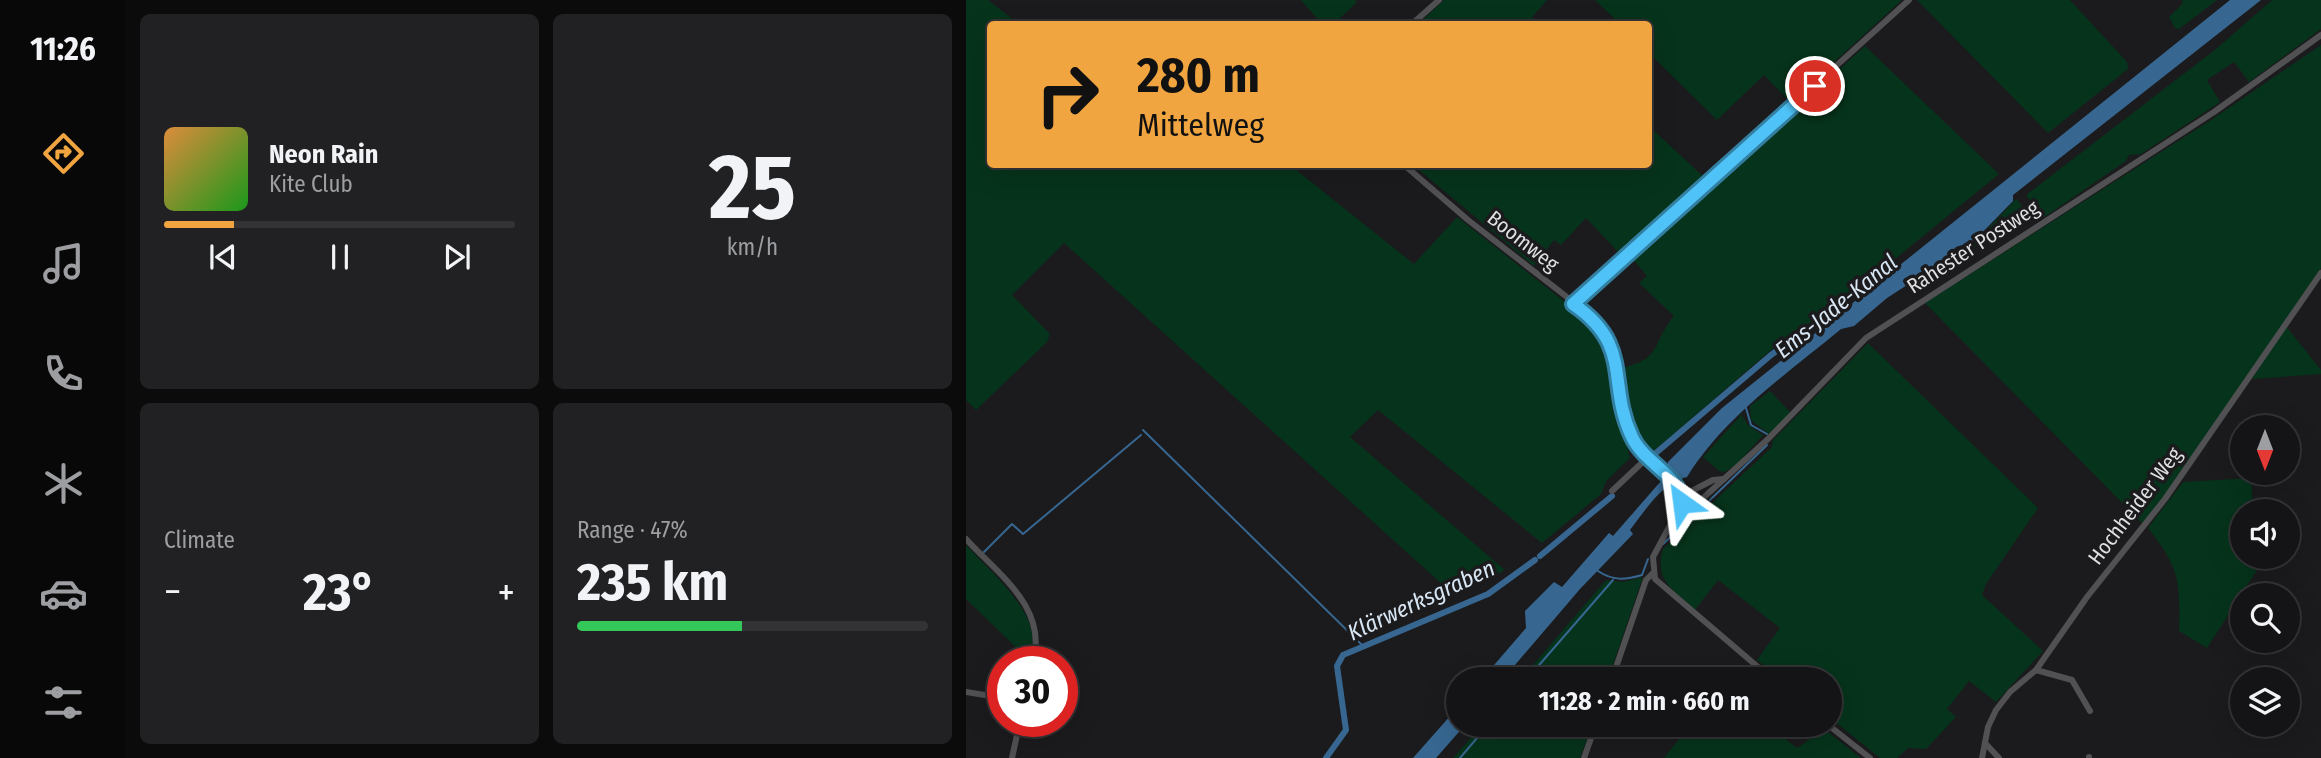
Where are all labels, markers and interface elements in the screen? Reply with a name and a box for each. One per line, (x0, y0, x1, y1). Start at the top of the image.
text: 11:26 (30, 30, 96, 68)
text: 280 m (1137, 46, 1260, 105)
icon: right (1022, 49, 1113, 140)
pin (1785, 56, 1845, 116)
icon: arrive (1796, 67, 1834, 105)
text: Mittelweg (1137, 106, 1264, 144)
icon: directions (39, 129, 88, 178)
text: 25 (709, 133, 796, 242)
text: Neon Rain (269, 139, 378, 170)
text: Kite Club (269, 170, 353, 198)
street label: Rahester Postweg (1902, 195, 2044, 299)
street label: Boomweg (1482, 205, 1564, 277)
text: km/h (727, 233, 778, 261)
icon: previous (204, 238, 242, 276)
icon: pause (321, 238, 359, 276)
icon: next (438, 238, 476, 276)
icon: music (39, 239, 88, 288)
water label: Ems-Jade-Kanal (1769, 248, 1903, 364)
icon: phone (39, 349, 88, 398)
north arrow (2230, 415, 2300, 485)
map controls (2230, 415, 2300, 737)
street label: Hochheider Weg (2082, 442, 2188, 570)
icon: climate (39, 459, 88, 508)
position arrow (1645, 466, 1719, 540)
button: sound (2230, 499, 2300, 569)
text: Range · 47% (577, 516, 688, 544)
text: Climate (164, 526, 235, 554)
text: 235 km (577, 551, 728, 614)
water label: Klärwerksgraben (1343, 554, 1499, 646)
text: 23° (303, 561, 376, 624)
icon: car (39, 569, 88, 618)
text: − (164, 569, 181, 615)
text: + (498, 569, 515, 615)
button: search (2230, 583, 2300, 653)
speed limit sign: 30 (987, 646, 1078, 737)
button: layers (2230, 667, 2300, 737)
icon: filters (39, 678, 88, 727)
text: 11:28 · 2 min · 660 m (1538, 686, 1750, 717)

